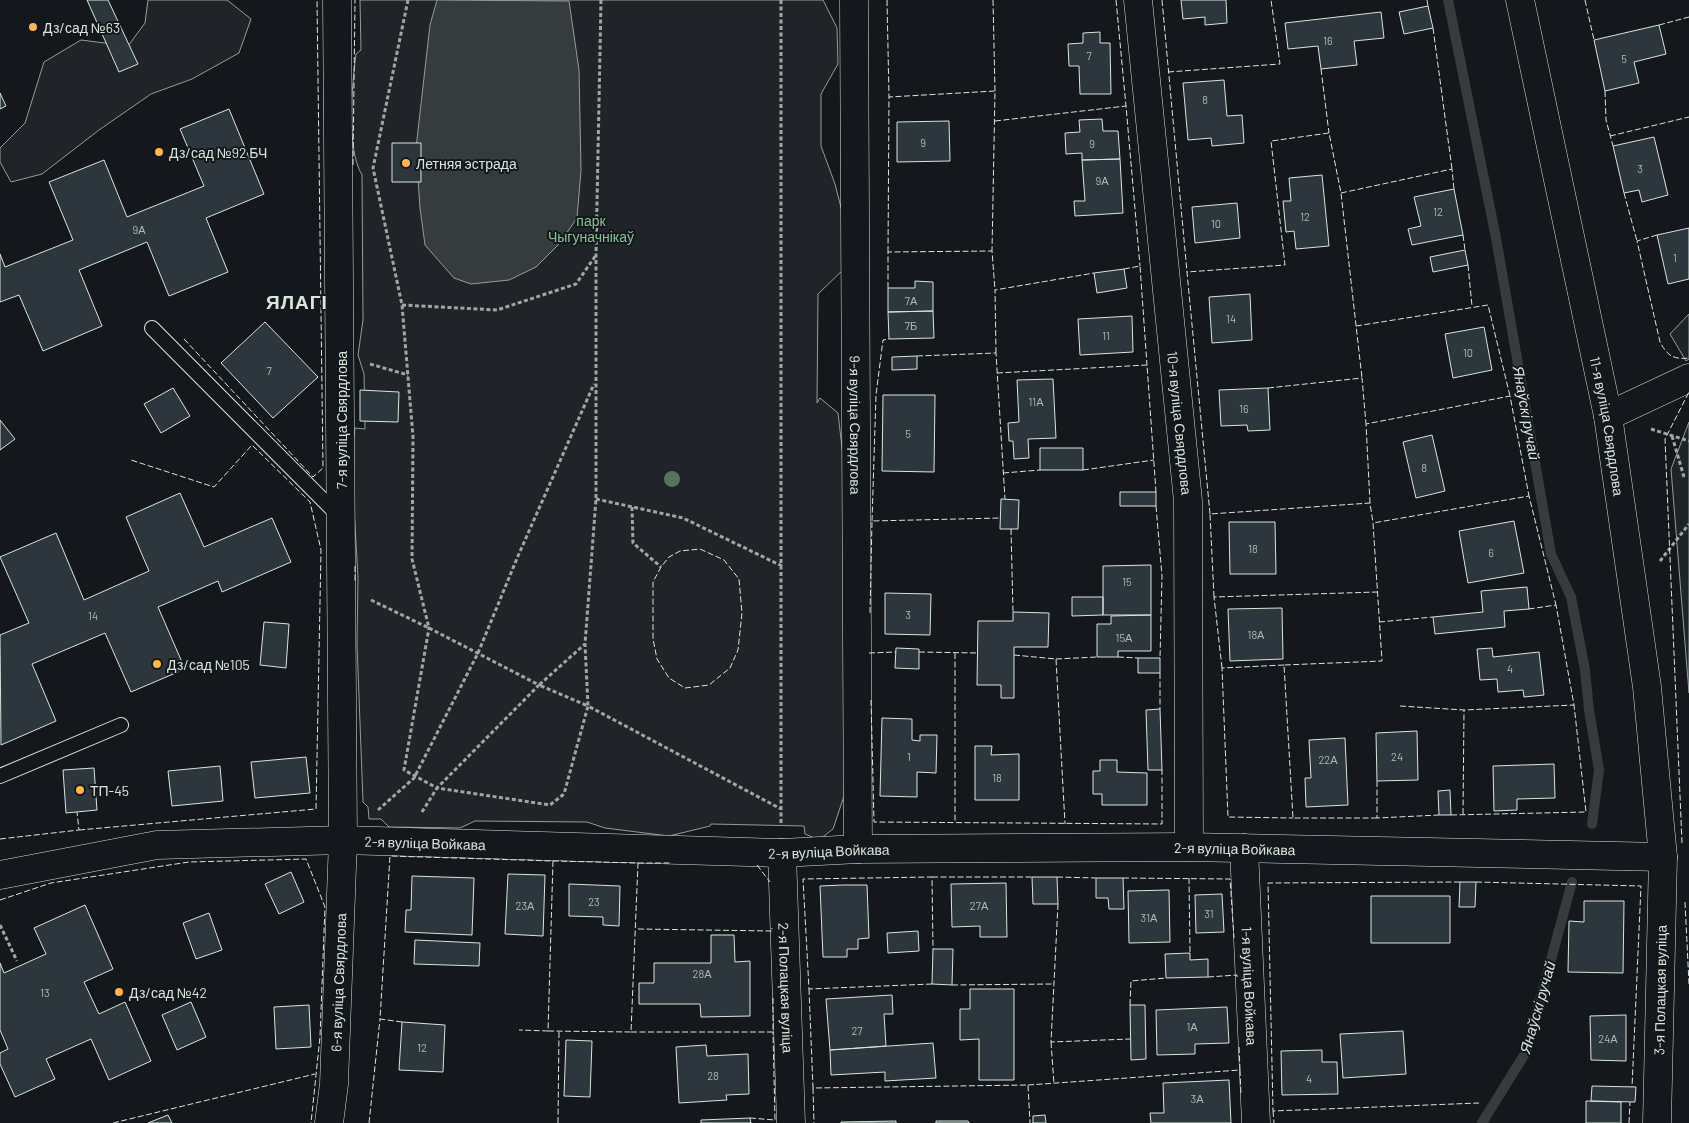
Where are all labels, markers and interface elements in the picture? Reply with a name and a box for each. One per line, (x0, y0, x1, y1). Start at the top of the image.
place label: Дз/сад №63 (43, 19, 120, 36)
marker: Дз/сад №63 (27, 21, 39, 33)
house number: 16 (1323, 34, 1333, 47)
house number: 7 (1086, 49, 1092, 62)
house number: 5 (1621, 52, 1627, 65)
house number: 8 (1202, 93, 1208, 106)
house number: 9 (920, 136, 926, 149)
house number: 9 (1089, 137, 1095, 150)
place label: Дз/сад №92 БЧ (169, 144, 267, 161)
marker: Дз/сад №92 БЧ (153, 146, 165, 158)
place label: Летняя эстрада (416, 155, 517, 172)
marker: Летняя эстрада (400, 157, 412, 169)
house number: 3 (1637, 162, 1643, 175)
house number: 9А (1095, 174, 1109, 187)
house number: 12 (1433, 205, 1443, 218)
house number: 12 (1300, 210, 1310, 223)
park label: парк Чыгуначнікаў (548, 212, 634, 245)
house number: 10 (1211, 217, 1221, 230)
house number: 9А (132, 223, 146, 236)
house number: 1 (1673, 251, 1677, 264)
district label: ЯЛАГІ (266, 290, 328, 313)
house number: 7А (905, 294, 918, 307)
house number: 14 (1226, 312, 1236, 325)
house number: 7Б (905, 319, 917, 332)
house number: 11 (1102, 329, 1110, 342)
house number: 10 (1463, 346, 1473, 359)
street label: 10-я вуліца Свярдлова (1165, 350, 1196, 496)
street label: 7-я вуліца Свярдлова (333, 351, 350, 489)
street label: 11-я вуліца Свярдлова (1587, 355, 1628, 497)
street label: 9-я вуліца Свярдлова (847, 356, 865, 495)
house number: 7 (266, 364, 272, 377)
water label: Янаўскі ручай (1510, 364, 1544, 462)
house number: 11А (1028, 395, 1044, 408)
house number: 16 (1239, 402, 1249, 415)
house number: 5 (905, 427, 911, 440)
house number: 8 (1421, 461, 1427, 474)
house number: 18 (1248, 542, 1258, 555)
house number: 6 (1488, 546, 1494, 559)
house number: 15 (1122, 575, 1132, 588)
house number: 3 (905, 608, 911, 621)
house number: 14 (88, 609, 98, 622)
house number: 18А (1248, 628, 1265, 641)
house number: 15А (1116, 631, 1133, 644)
place label: Дз/сад №105 (167, 656, 250, 673)
marker: Дз/сад №105 (151, 658, 163, 670)
house number: 4 (1507, 662, 1513, 675)
house number: 1 (907, 750, 911, 763)
house number: 24 (1391, 750, 1403, 763)
house number: 22А (1318, 753, 1338, 766)
house number: 18 (992, 771, 1002, 784)
place label: ТП-45 (90, 782, 129, 799)
marker: ТП-45 (74, 784, 86, 796)
street label: 2-я вуліца Войкава (364, 832, 486, 853)
street label: 2-я вуліца Войкава (1174, 838, 1296, 858)
street label: 2-я вуліца Войкава (768, 840, 890, 862)
house number: 23 (588, 895, 600, 908)
house number: 23А (516, 899, 535, 912)
house number: 27А (970, 899, 989, 912)
house number: 31 (1204, 907, 1214, 920)
house number: 31А (1141, 911, 1158, 924)
street label: 6-я вуліца Свярдлова (327, 913, 349, 1052)
street label: 2-я Полацкая вуліца (776, 922, 797, 1054)
street label: 3-я Полацкая вуліца (1650, 925, 1670, 1055)
street label: 1-я вуліца Войкава (1239, 926, 1261, 1046)
water label: Янаўскі ручай (1515, 958, 1559, 1056)
house number: 28А (693, 967, 712, 980)
place label: Дз/сад №42 (129, 984, 207, 1001)
house number: 13 (40, 986, 50, 999)
marker: Дз/сад №42 (113, 986, 125, 998)
house number: 1А (1186, 1020, 1198, 1033)
house number: 27 (851, 1024, 863, 1037)
house number: 24А (1598, 1032, 1618, 1045)
house number: 12 (417, 1041, 427, 1054)
house number: 28 (707, 1069, 719, 1082)
house number: 4 (1306, 1072, 1312, 1085)
house number: 3А (1190, 1092, 1204, 1105)

